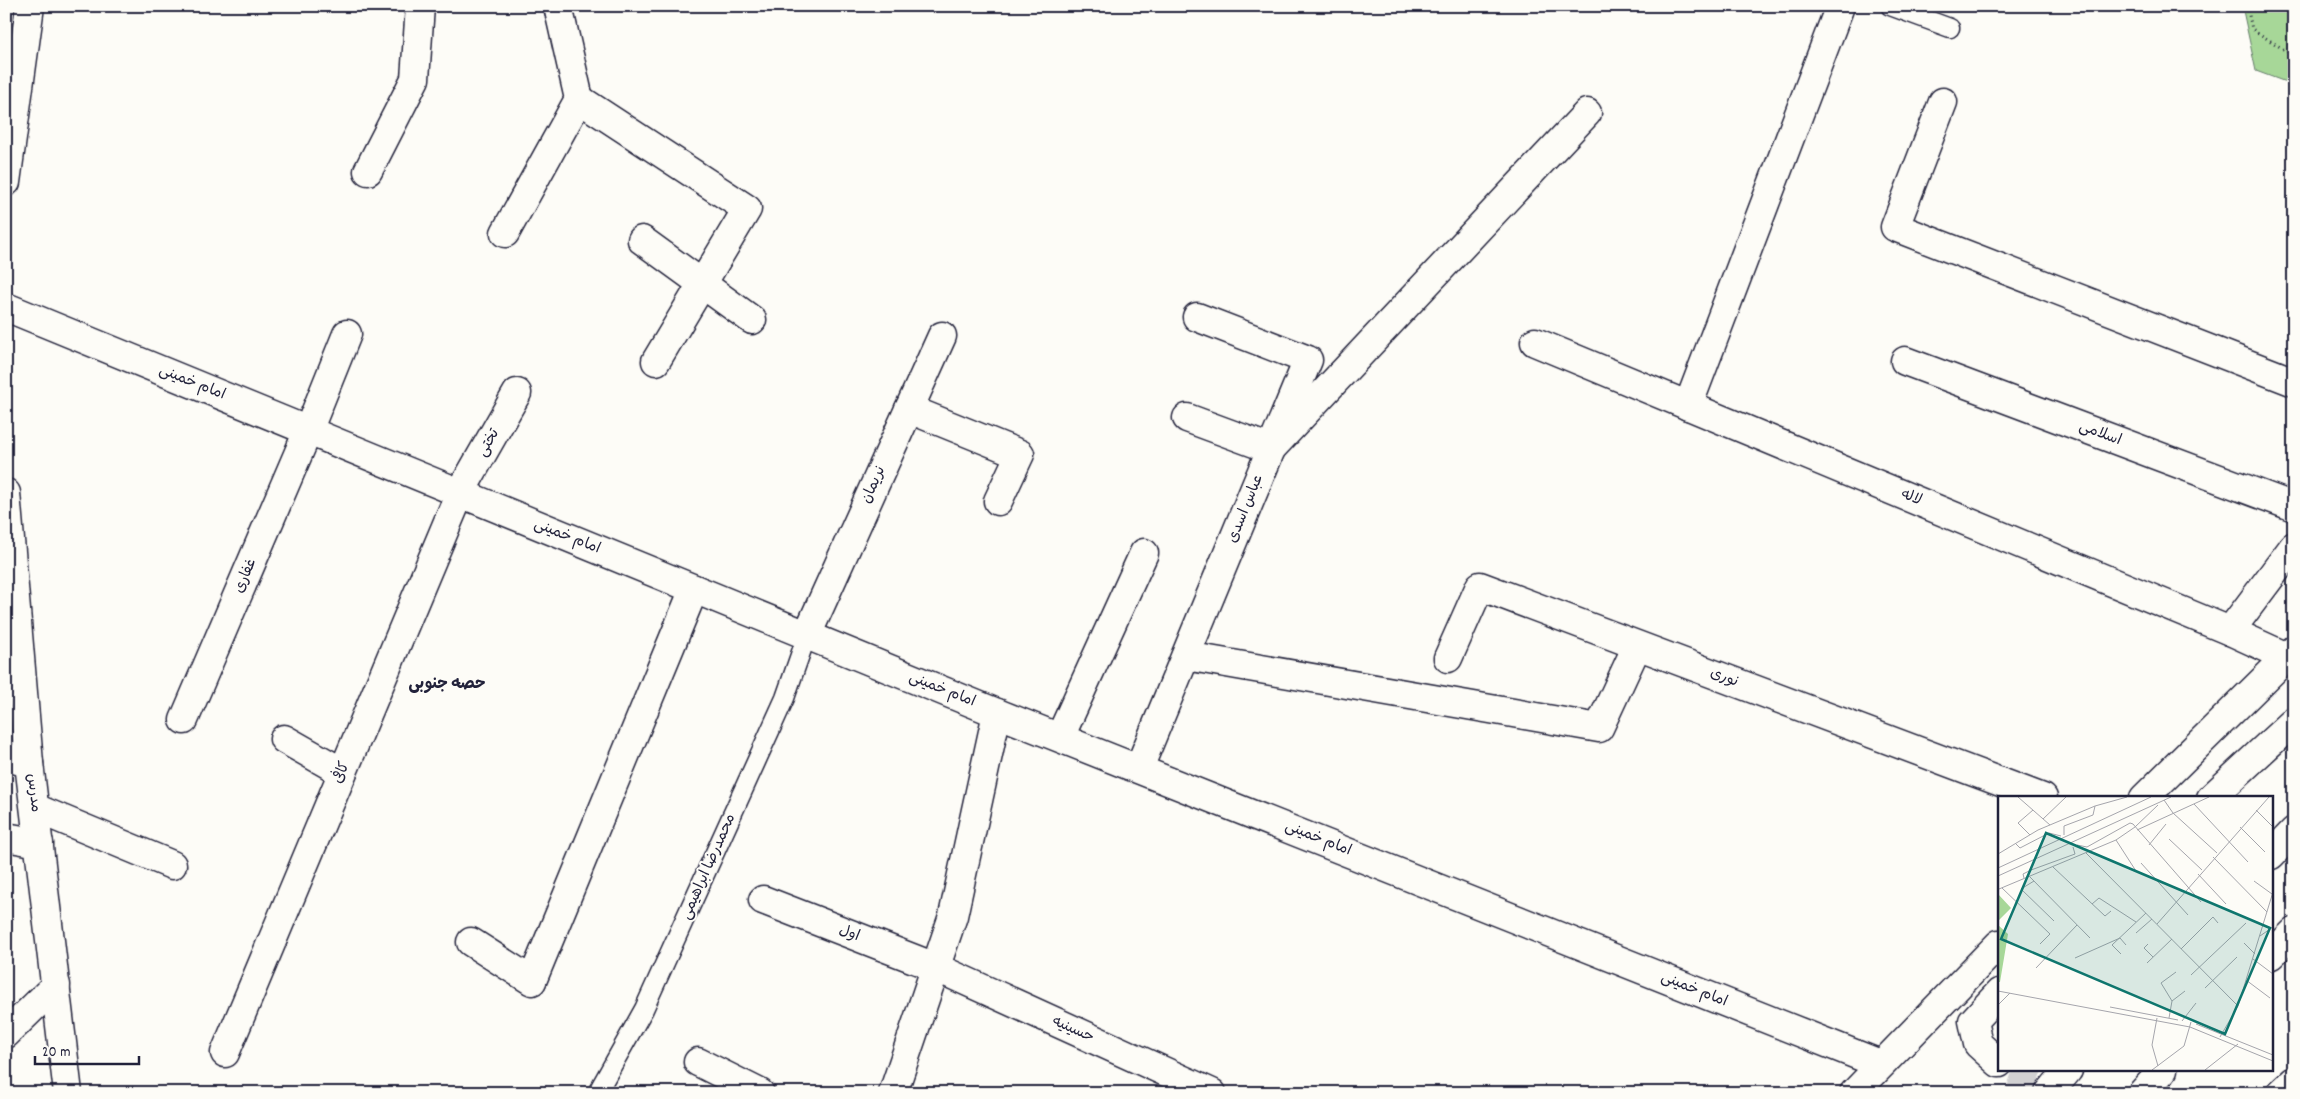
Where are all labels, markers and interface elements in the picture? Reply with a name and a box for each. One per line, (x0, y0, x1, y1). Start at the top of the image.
street label: امام خمینی (155, 360, 229, 406)
street label: اسلامی (2076, 416, 2124, 452)
street label: تختی (472, 424, 506, 461)
street label: نریمان (856, 463, 892, 507)
street label: عباس اسدی (1222, 471, 1270, 547)
street label: لاله (1897, 484, 1925, 512)
street label: امام خمینی (530, 514, 604, 560)
street label: غفاری (229, 555, 263, 597)
street label: نوری (1707, 663, 1741, 693)
street label: امام خمینی (905, 667, 979, 713)
district label: حصه جنوبی (408, 673, 486, 696)
street label: کافی (327, 758, 356, 787)
street label: مدرس (20, 772, 46, 814)
inset map (1998, 796, 2272, 1072)
street label: محمدرضا ابراهیمی (676, 810, 742, 924)
street label: امام خمینی (1281, 816, 1355, 862)
street label: اول (835, 920, 863, 948)
street label: امام خمینی (1657, 967, 1731, 1013)
street label: حسینیه (1048, 1011, 1098, 1049)
scale bar (35, 1034, 139, 1066)
text: 20 m (42, 1042, 70, 1064)

